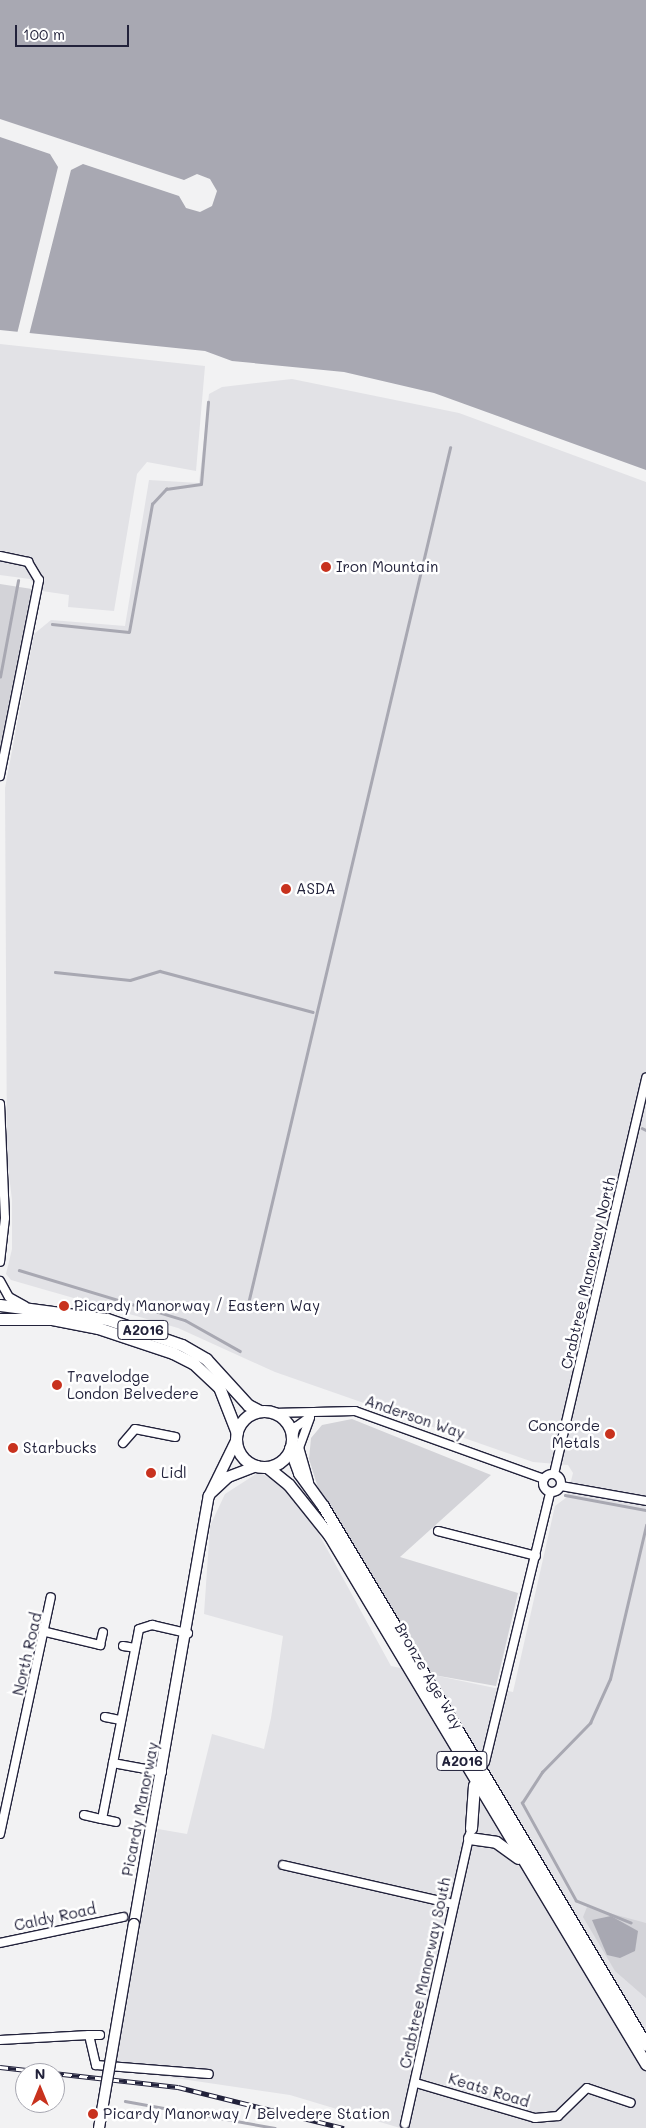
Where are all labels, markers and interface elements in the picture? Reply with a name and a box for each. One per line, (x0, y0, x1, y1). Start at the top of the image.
scale bar (18, 15, 131, 47)
text: 100 m (23, 24, 65, 44)
place label: Iron Mountain (336, 558, 438, 576)
marker: Iron Mountain (320, 561, 332, 573)
place label: ASDA (296, 880, 336, 898)
marker: ASDA (280, 883, 292, 895)
street label: Crabtree Manorway North (557, 1175, 619, 1371)
place label: Picardy Manorway / Eastern Way (74, 1297, 320, 1315)
marker: Picardy Manorway / Eastern Way (58, 1300, 70, 1312)
road number: A2016 (117, 1318, 169, 1342)
place label: Travelodge London Belvedere (67, 1367, 199, 1402)
marker: Travelodge London Belvedere (51, 1379, 63, 1391)
street label: Anderson Way (363, 1391, 467, 1443)
place label: Concorde Metals (528, 1416, 600, 1451)
marker: Concorde Metals (604, 1428, 616, 1440)
place label: Starbucks (23, 1439, 97, 1457)
marker: Starbucks (7, 1442, 19, 1454)
place label: Lidl (161, 1464, 187, 1482)
marker: Lidl (145, 1467, 157, 1479)
street label: North Road (9, 1611, 45, 1697)
street label: Bronze Age Way (391, 1620, 467, 1732)
street label: Picardy Manorway (118, 1740, 162, 1878)
road number: A2016 (436, 1750, 488, 1772)
street label: Crabtree Manorway South (396, 1876, 454, 2070)
street label: Caldy Road (12, 1900, 98, 1934)
north arrow (15, 2063, 65, 2113)
text: N (35, 2064, 45, 2083)
street label: Keats Road (446, 2069, 532, 2111)
place label: Picardy Manorway / Belvedere Station (103, 2105, 390, 2123)
marker: Picardy Manorway / Belvedere Station (87, 2108, 99, 2120)

